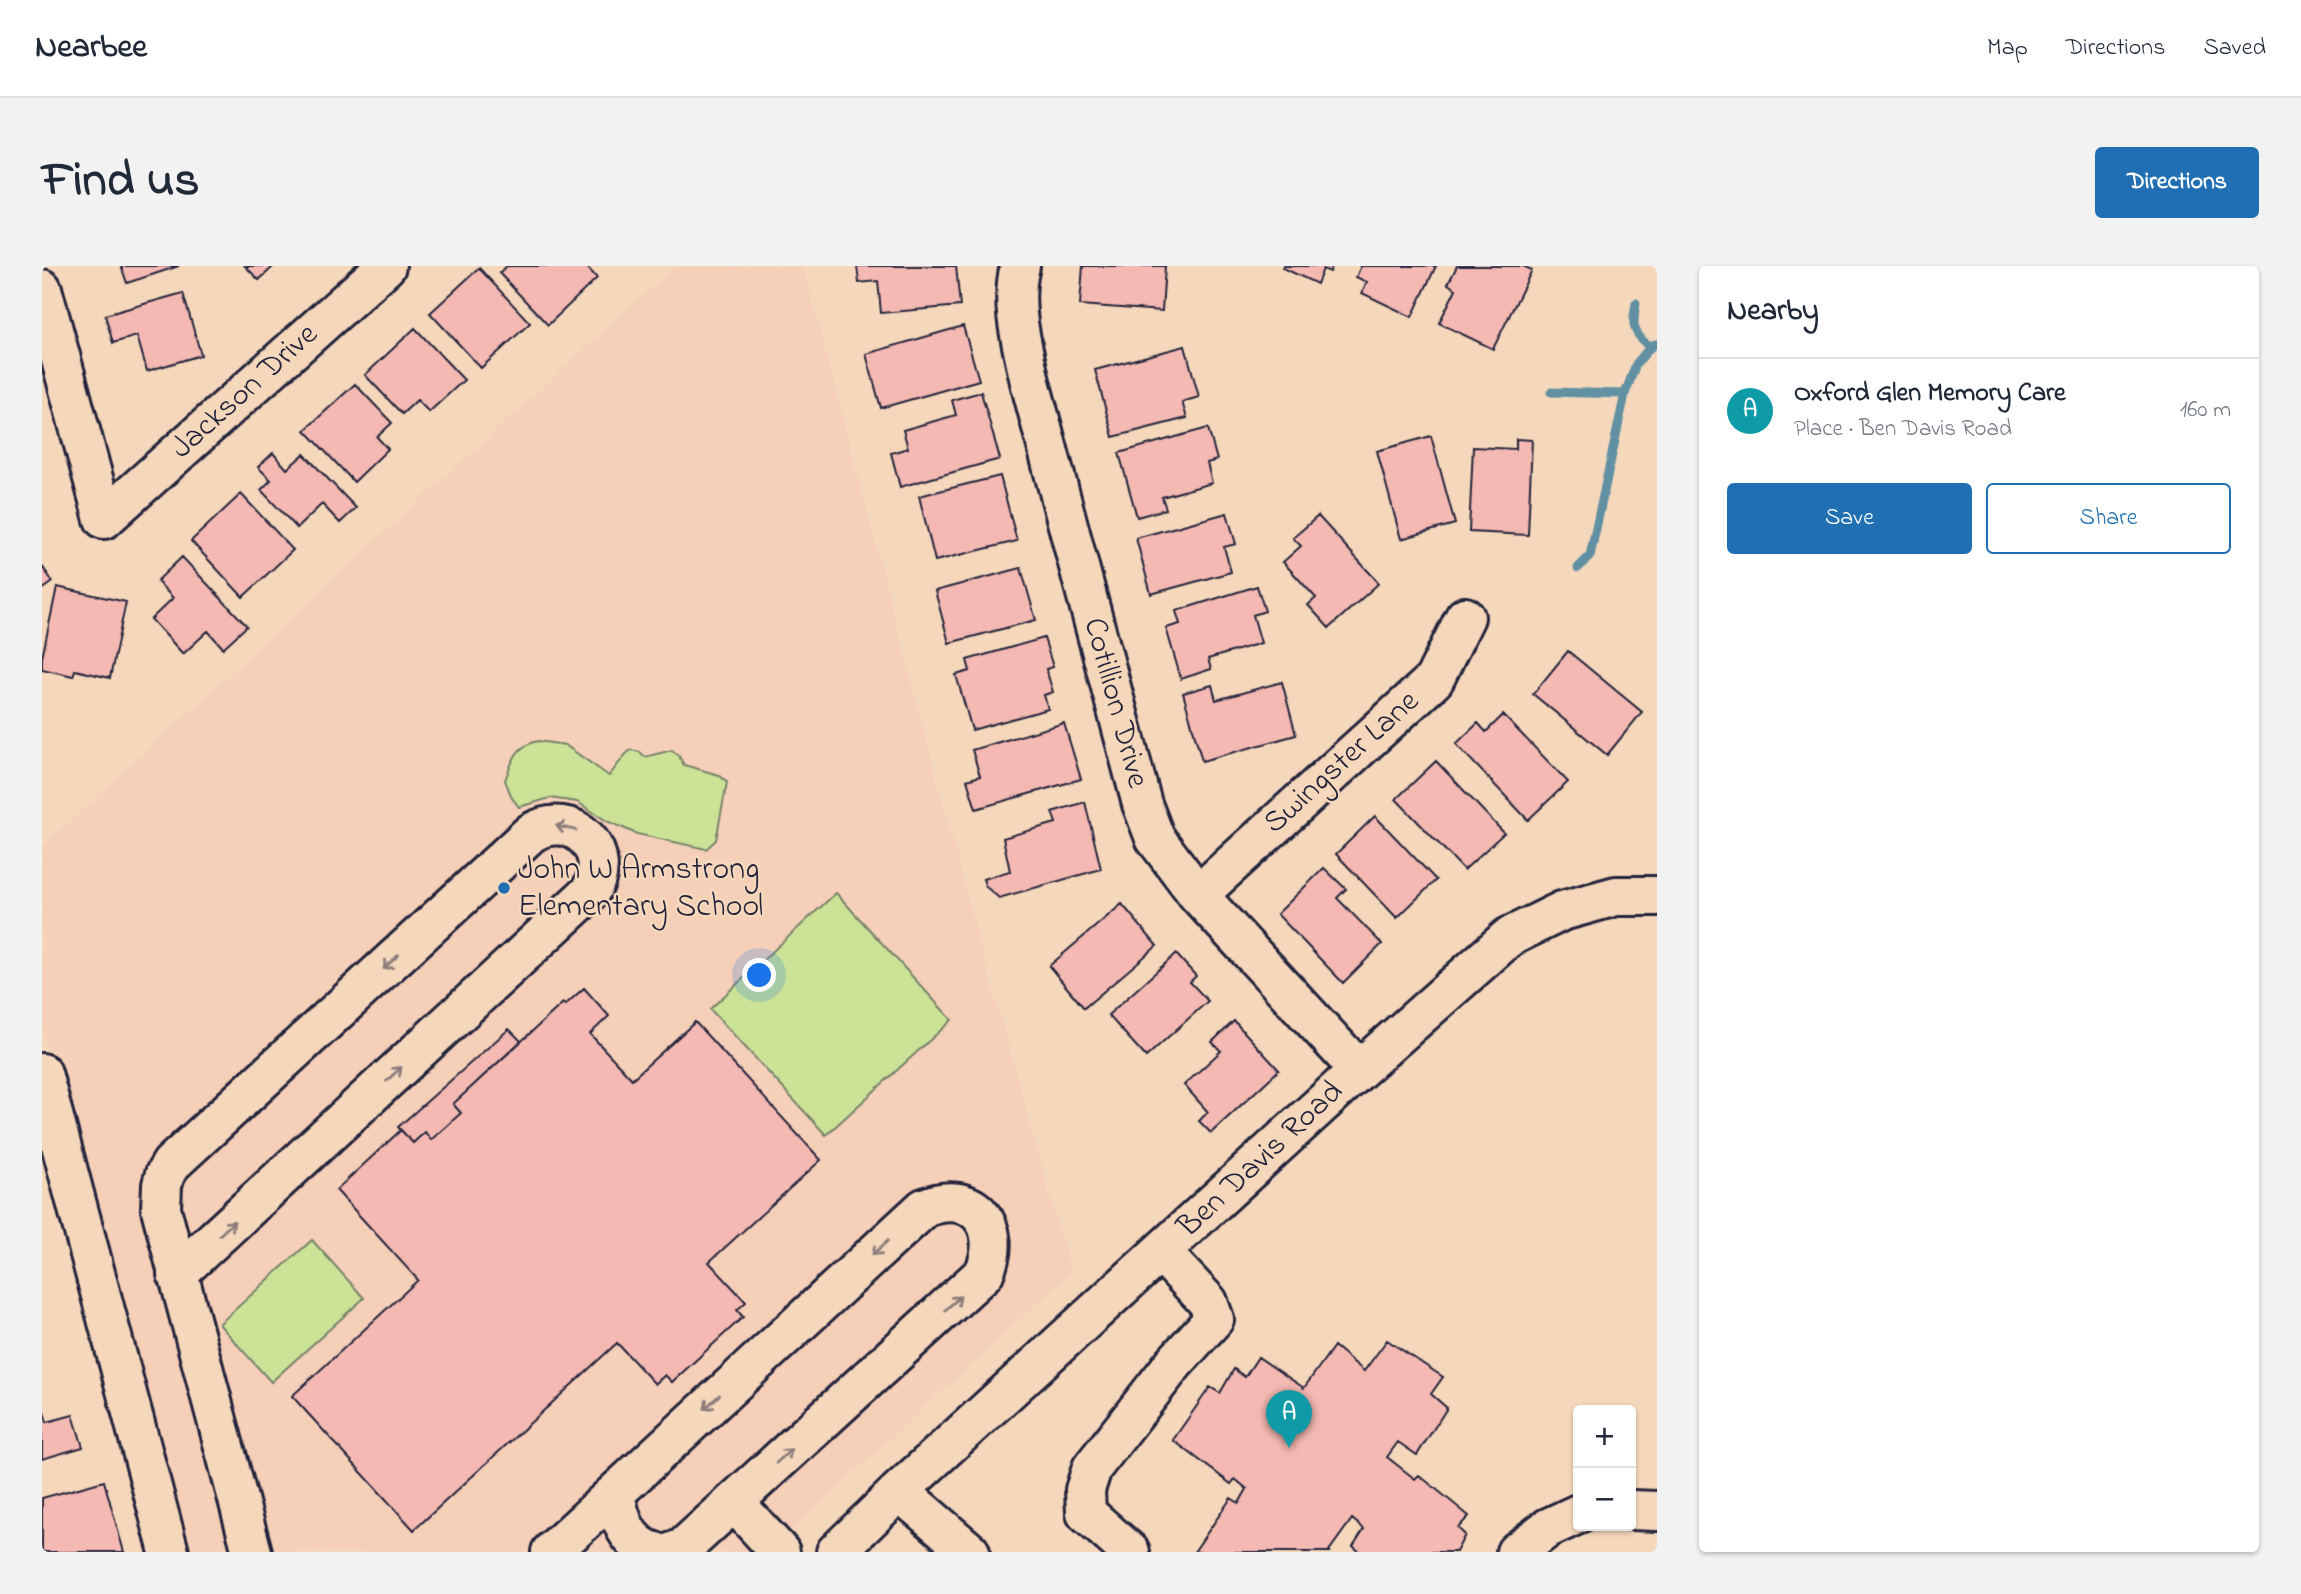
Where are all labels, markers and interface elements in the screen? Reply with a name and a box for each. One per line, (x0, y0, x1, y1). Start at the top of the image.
text: Nearbee (35, 24, 147, 72)
text: Map (1987, 31, 2028, 66)
text: Directions (2066, 31, 2165, 66)
text: Saved (2203, 31, 2266, 66)
text: Find us (42, 146, 199, 218)
button: Directions (2095, 147, 2259, 218)
text: Nearby (1727, 290, 1819, 334)
street label: Jackson Drive (161, 312, 330, 471)
text: Oxford Glen Memory Care (1794, 375, 2066, 413)
text: A (1743, 394, 1757, 427)
text: 160 m (2180, 394, 2231, 427)
text: Place · Ben Davis Road (1794, 413, 2012, 446)
button: Save (1727, 483, 1972, 554)
button: Share (1986, 483, 2231, 554)
street label: Cotillion Drive (1070, 613, 1160, 794)
street label: Swingster Lane (1253, 680, 1431, 846)
one-way arrow (555, 820, 578, 834)
place label: John W Armstrong Elementary School (518, 847, 763, 931)
marker: John W Armstrong Elementary School (496, 880, 512, 896)
one-way arrow (383, 953, 400, 970)
your location (742, 958, 776, 992)
one-way arrow (385, 1065, 402, 1082)
street label: Ben Davis Road (1167, 1070, 1355, 1250)
one-way arrow (218, 1219, 235, 1236)
one-way arrow (872, 1240, 889, 1257)
one-way arrow (944, 1295, 962, 1311)
pin: A (1266, 1390, 1312, 1448)
one-way arrow (704, 1394, 721, 1411)
map controls (1573, 1405, 1636, 1531)
button: + (1573, 1405, 1636, 1468)
one-way arrow (775, 1447, 792, 1464)
button: − (1573, 1468, 1636, 1531)

